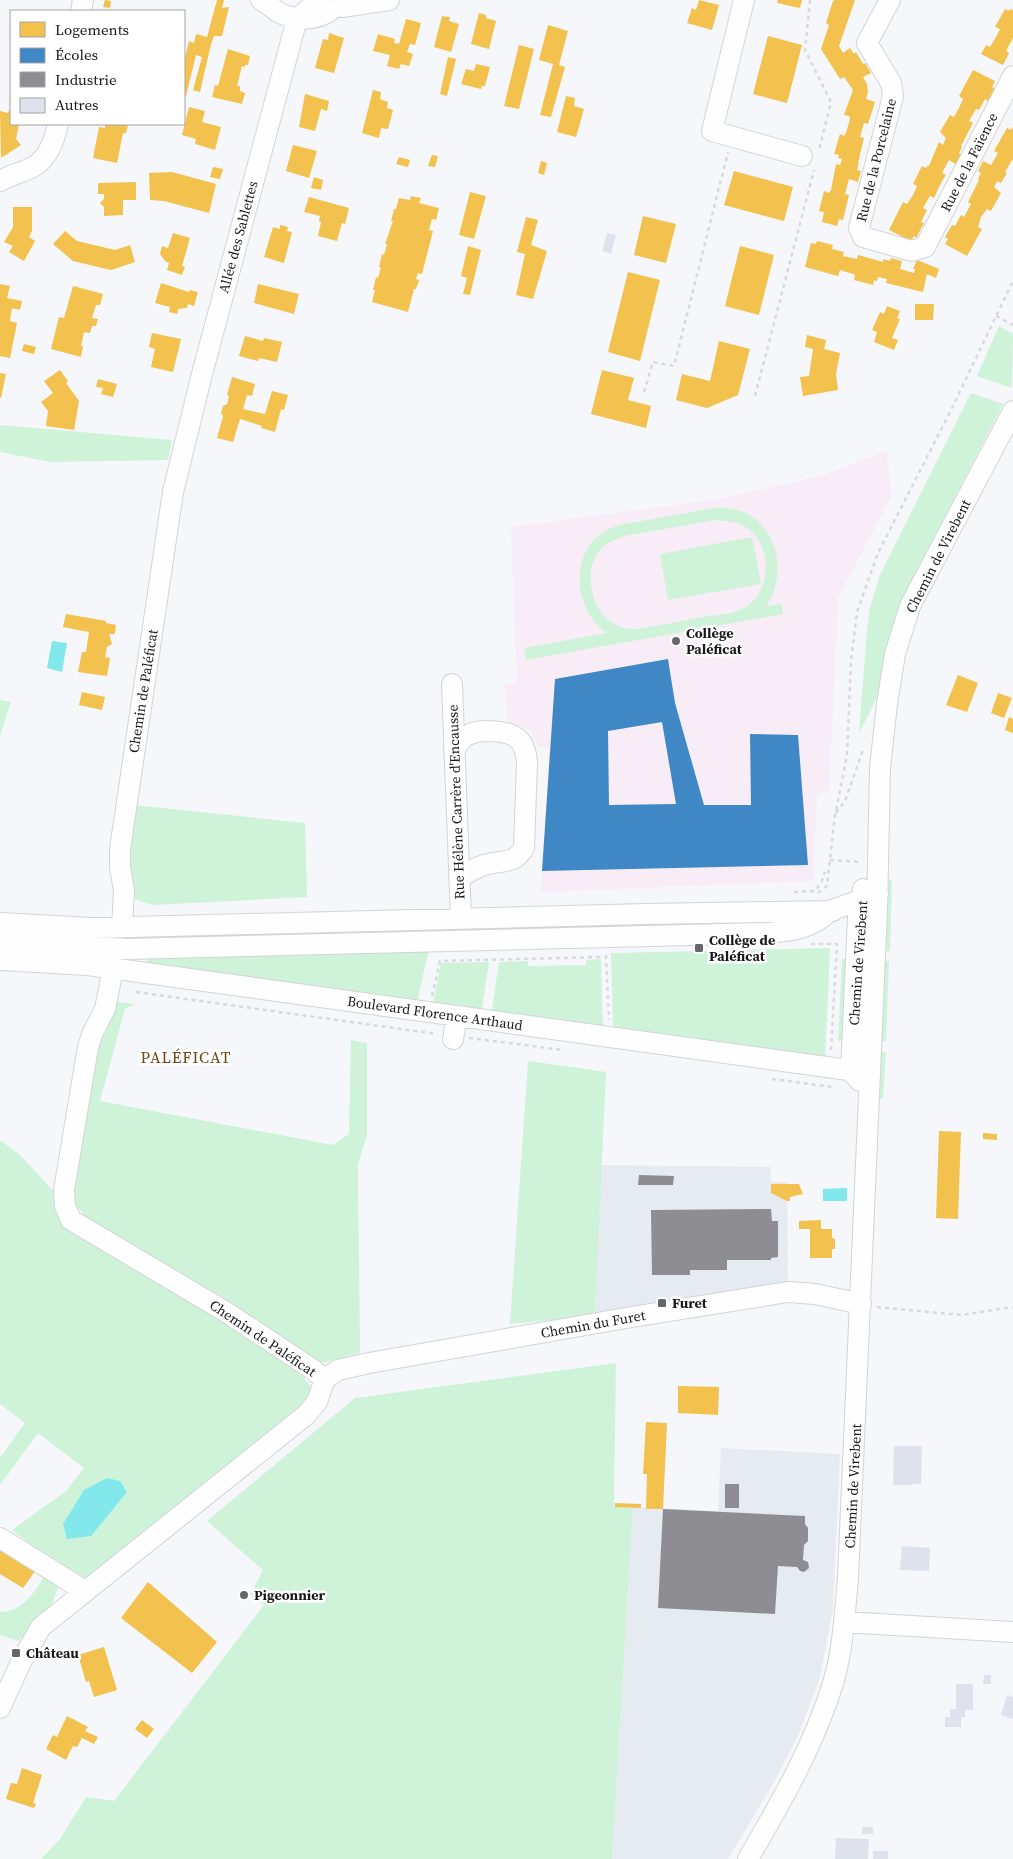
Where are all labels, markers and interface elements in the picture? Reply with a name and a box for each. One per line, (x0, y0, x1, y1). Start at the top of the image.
legend (10, 10, 185, 125)
text: Logements (55, 19, 129, 40)
text: Écoles (55, 44, 98, 65)
text: Industrie (55, 69, 117, 90)
text: Autres (55, 94, 99, 115)
street label: Rue de la Porcelaine (851, 96, 901, 224)
street label: Rue de la Faïence (935, 109, 1003, 215)
street label: Allée des Sablettes (213, 179, 263, 295)
street label: Chemin de Virebent (901, 495, 975, 616)
place label: Collège Paléficat (686, 623, 743, 659)
street label: Chemin de Paléficat (123, 627, 163, 754)
marker: Collège Paléficat (670, 635, 682, 647)
street label: Rue Hélène Carrère d'Encausse (443, 704, 469, 900)
street label: Chemin de Virebent (844, 900, 872, 1026)
place label: Collège de Paléficat (709, 930, 775, 966)
marker: Collège de Paléficat (693, 942, 705, 954)
street label: Boulevard Florence Arthaud (346, 991, 524, 1035)
district label: PALÉFICAT (141, 1046, 231, 1068)
place label: Furet (672, 1293, 708, 1313)
street label: Chemin de Paléficat (206, 1295, 321, 1381)
marker: Furet (656, 1297, 668, 1309)
street label: Chemin du Furet (539, 1305, 647, 1343)
street label: Chemin de Virebent (840, 1423, 866, 1549)
place label: Pigeonnier (254, 1585, 326, 1605)
marker: Pigeonnier (238, 1589, 250, 1601)
place label: Château (26, 1643, 79, 1663)
marker: Château (10, 1647, 22, 1659)

